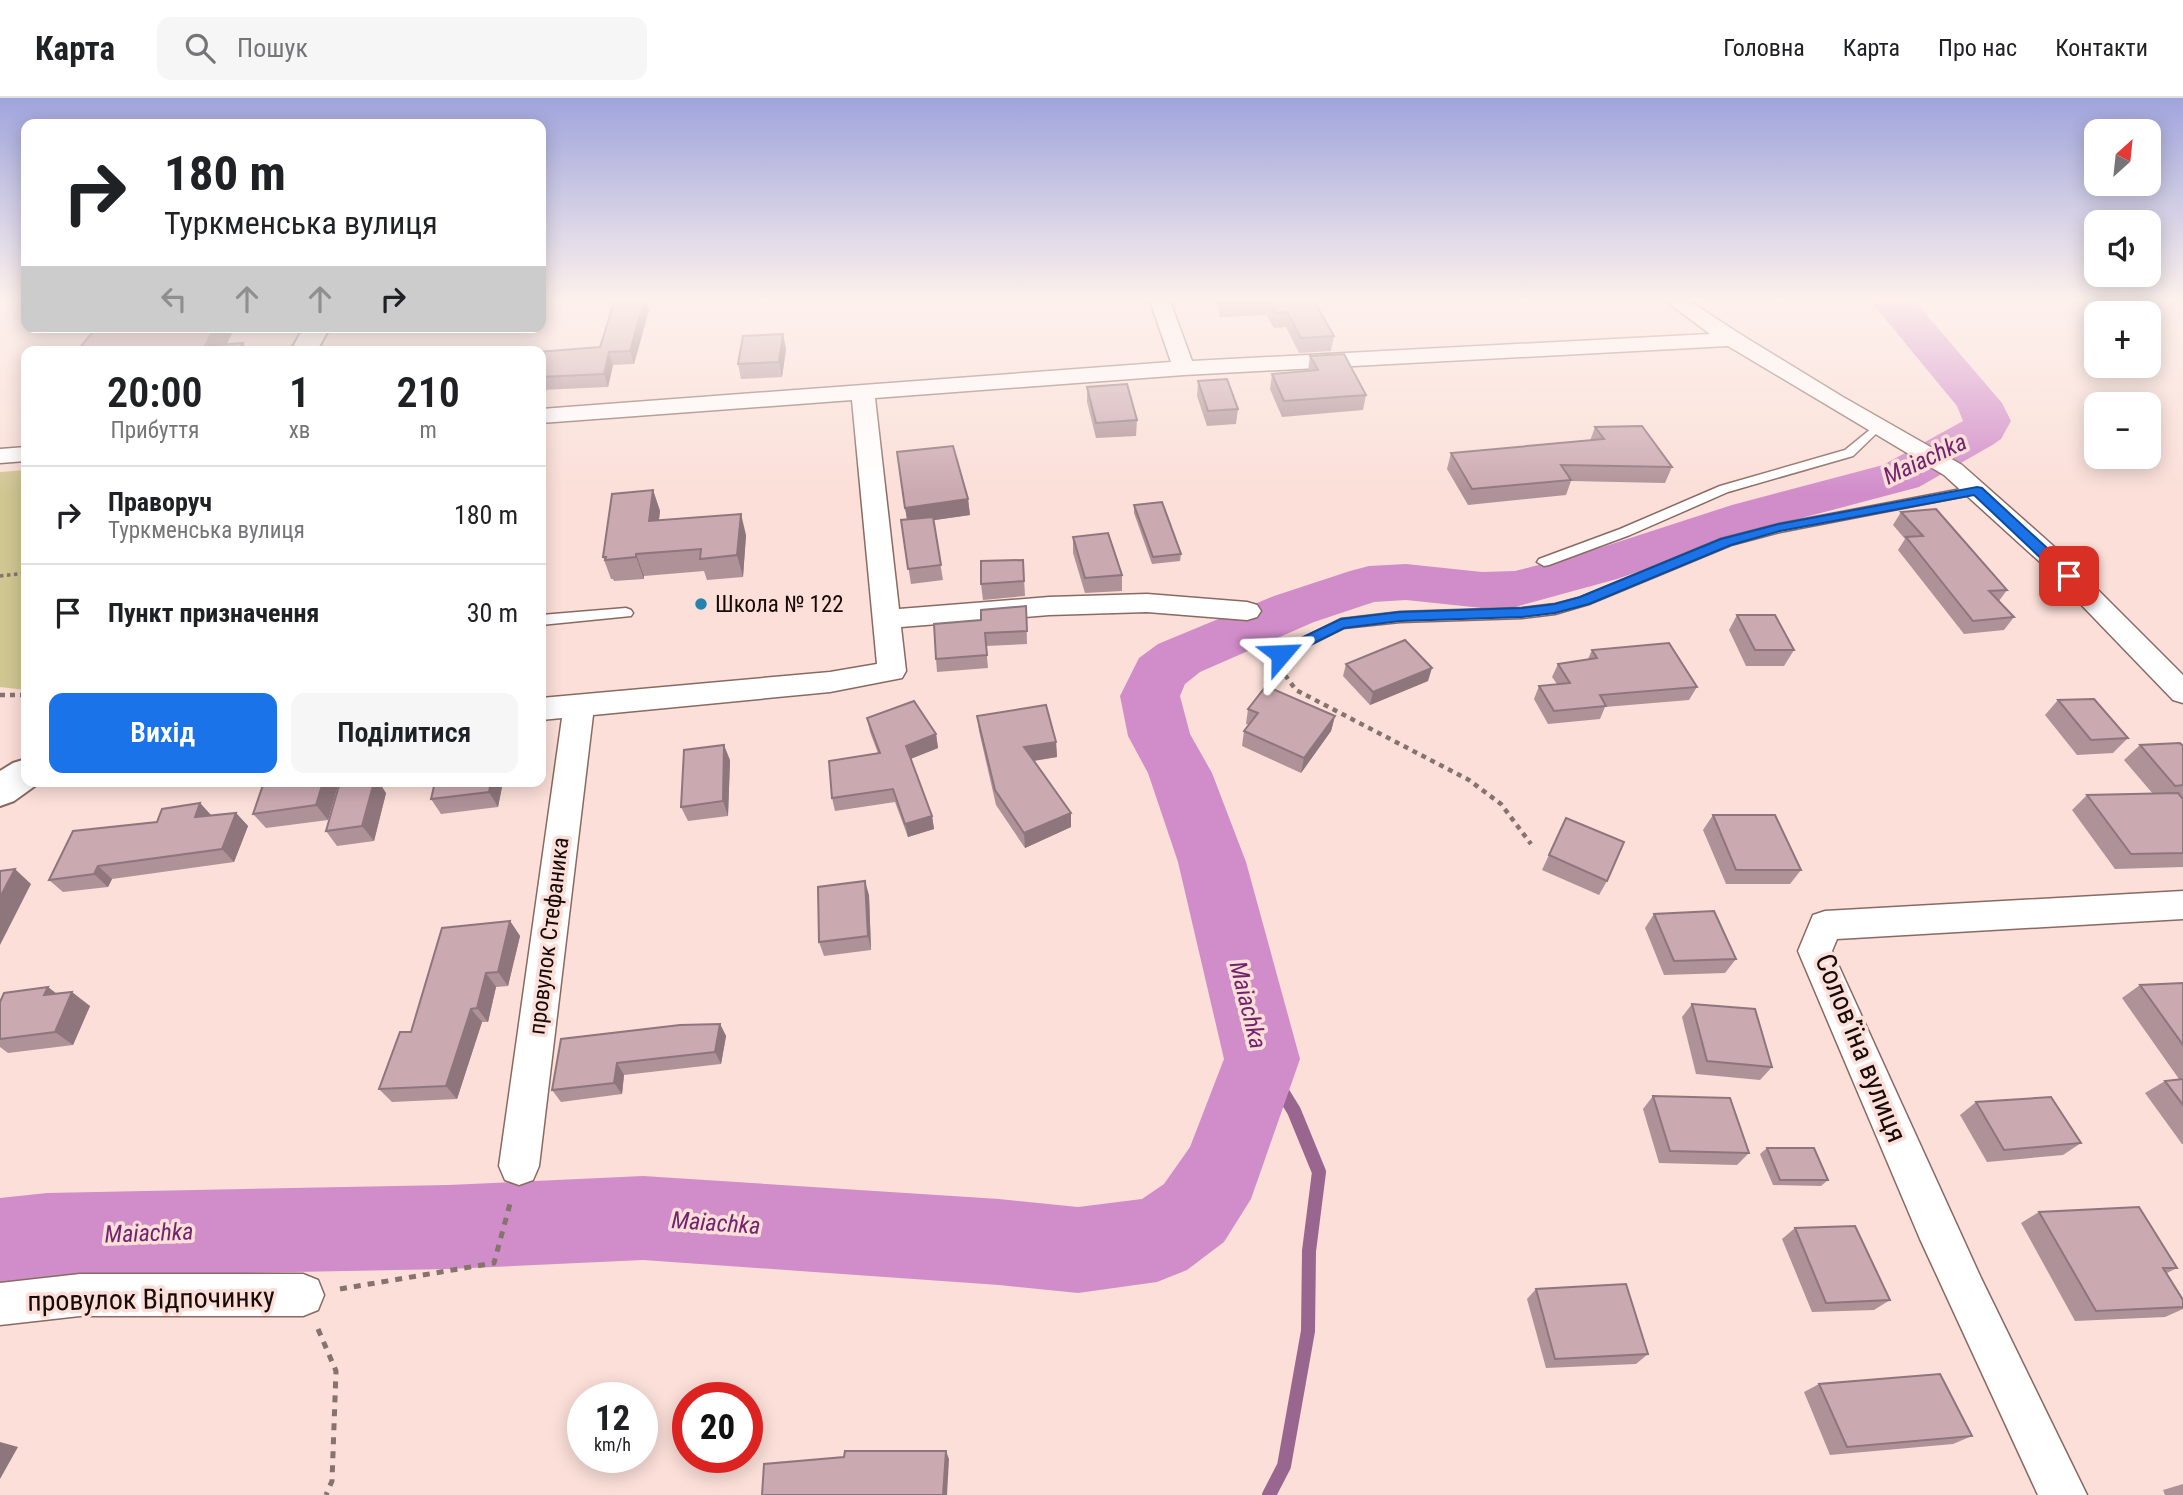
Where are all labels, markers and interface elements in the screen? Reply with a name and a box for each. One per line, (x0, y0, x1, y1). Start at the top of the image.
search box (157, 17, 647, 80)
text: Карта (35, 29, 115, 68)
icon: search (181, 29, 219, 67)
text: Пошук (237, 33, 308, 63)
text: Головна (1723, 34, 1805, 62)
text: Карта (1843, 34, 1900, 62)
text: Про нас (1938, 34, 2017, 62)
text: Контакти (2055, 34, 2148, 62)
north arrow (2084, 119, 2161, 196)
map controls (2084, 119, 2161, 469)
text: 180 m (164, 145, 286, 202)
icon: right (49, 147, 140, 238)
text: Туркменська вулиця (164, 204, 438, 242)
button: sound (2084, 210, 2161, 287)
icon: left (155, 280, 193, 318)
icon: ahead (228, 280, 266, 318)
icon: ahead (301, 280, 339, 318)
icon: right (374, 280, 412, 318)
button: + (2084, 301, 2161, 378)
text: 20:00 (107, 368, 203, 417)
text: 1 (289, 368, 310, 417)
text: 210 (397, 368, 460, 417)
button: − (2084, 392, 2161, 469)
text: Прибуття (111, 417, 199, 444)
text: хв (289, 417, 310, 444)
text: m (420, 417, 437, 444)
water label: Maiachka (1879, 428, 1971, 490)
text: Праворуч (108, 487, 212, 517)
icon: right (49, 496, 87, 534)
text: 180 m (454, 500, 518, 530)
text: Туркменська вулиця (108, 517, 305, 544)
pin (2039, 546, 2099, 606)
icon: arrive (2050, 557, 2088, 595)
place label: Школа № 122 (715, 591, 844, 618)
icon: arrive (49, 594, 87, 632)
marker: Школа № 122 (693, 596, 709, 612)
text: Пункт призначення (108, 598, 319, 628)
text: 30 m (467, 598, 518, 628)
position arrow (1244, 617, 1318, 691)
button: Вихід (49, 693, 277, 773)
button: Поділитися (291, 693, 518, 773)
street label: провулок Стефаника (524, 836, 574, 1036)
street label: Соловʼїна вулиця (1808, 949, 1914, 1147)
water label: Maiachka (1224, 958, 1272, 1052)
water label: Maiachka (671, 1206, 761, 1240)
water label: Maiachka (104, 1217, 194, 1249)
street label: провулок Відпочинку (27, 1280, 275, 1318)
speed limit sign: 20 (672, 1382, 763, 1473)
text: 12 (595, 1398, 630, 1439)
text: km/h (594, 1434, 631, 1455)

